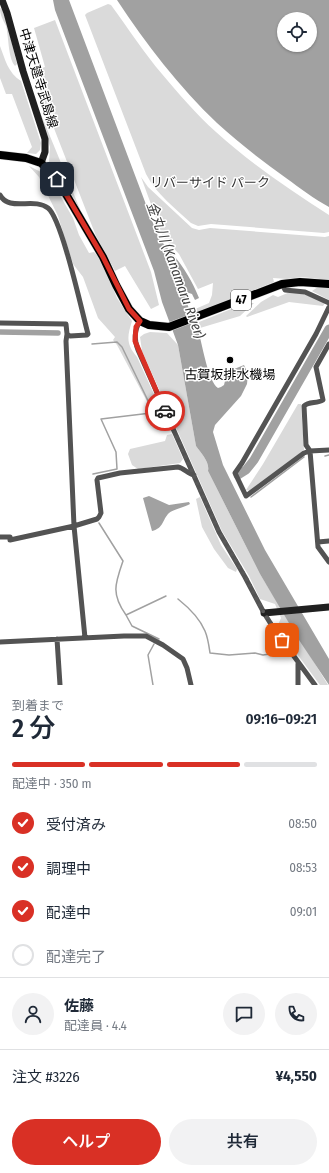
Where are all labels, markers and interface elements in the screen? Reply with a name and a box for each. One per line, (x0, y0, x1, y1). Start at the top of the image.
map controls (277, 12, 317, 52)
button: locate (277, 12, 317, 52)
street label: 中津天建寺武島線 (16, 26, 61, 130)
pin (40, 162, 74, 196)
icon: home (46, 168, 68, 190)
park label: リバーサイド パーク (150, 175, 270, 190)
water label: 金丸川 (Kanamaru River) (143, 199, 208, 341)
road number: 47 (231, 290, 251, 310)
marker: 古賀坂排水機場 (225, 355, 235, 365)
place label: 古賀坂排水機場 (184, 367, 276, 382)
courier (145, 391, 185, 431)
icon: car (154, 400, 176, 422)
pin (265, 623, 299, 657)
icon: bag (271, 629, 293, 651)
text: 到着まで (12, 698, 64, 713)
text: 09:16–09:21 (246, 710, 317, 728)
text: 2 分 (12, 713, 56, 744)
text: 配達中 · 350 m (12, 776, 92, 791)
icon: check (12, 812, 34, 834)
text: 受付済み (46, 816, 106, 834)
text: 08:50 (288, 816, 317, 831)
icon: check (12, 856, 34, 878)
text: 調理中 (46, 860, 91, 878)
text: 08:53 (289, 860, 317, 875)
icon: check (12, 900, 34, 922)
text: 配達中 (46, 904, 91, 922)
text: 09:01 (290, 904, 317, 919)
text: 配達完了 (46, 948, 106, 966)
button: person (12, 993, 54, 1035)
button: chat (223, 993, 265, 1035)
button: phone (275, 993, 317, 1035)
text: 佐藤 (64, 997, 94, 1015)
text: 配達員 · 4.4 (64, 1018, 127, 1033)
text: ¥4,550 (275, 1067, 317, 1085)
text: 注文 #3226 (12, 1068, 80, 1086)
button: ヘルプ (12, 1119, 161, 1165)
button: 共有 (169, 1119, 317, 1165)

